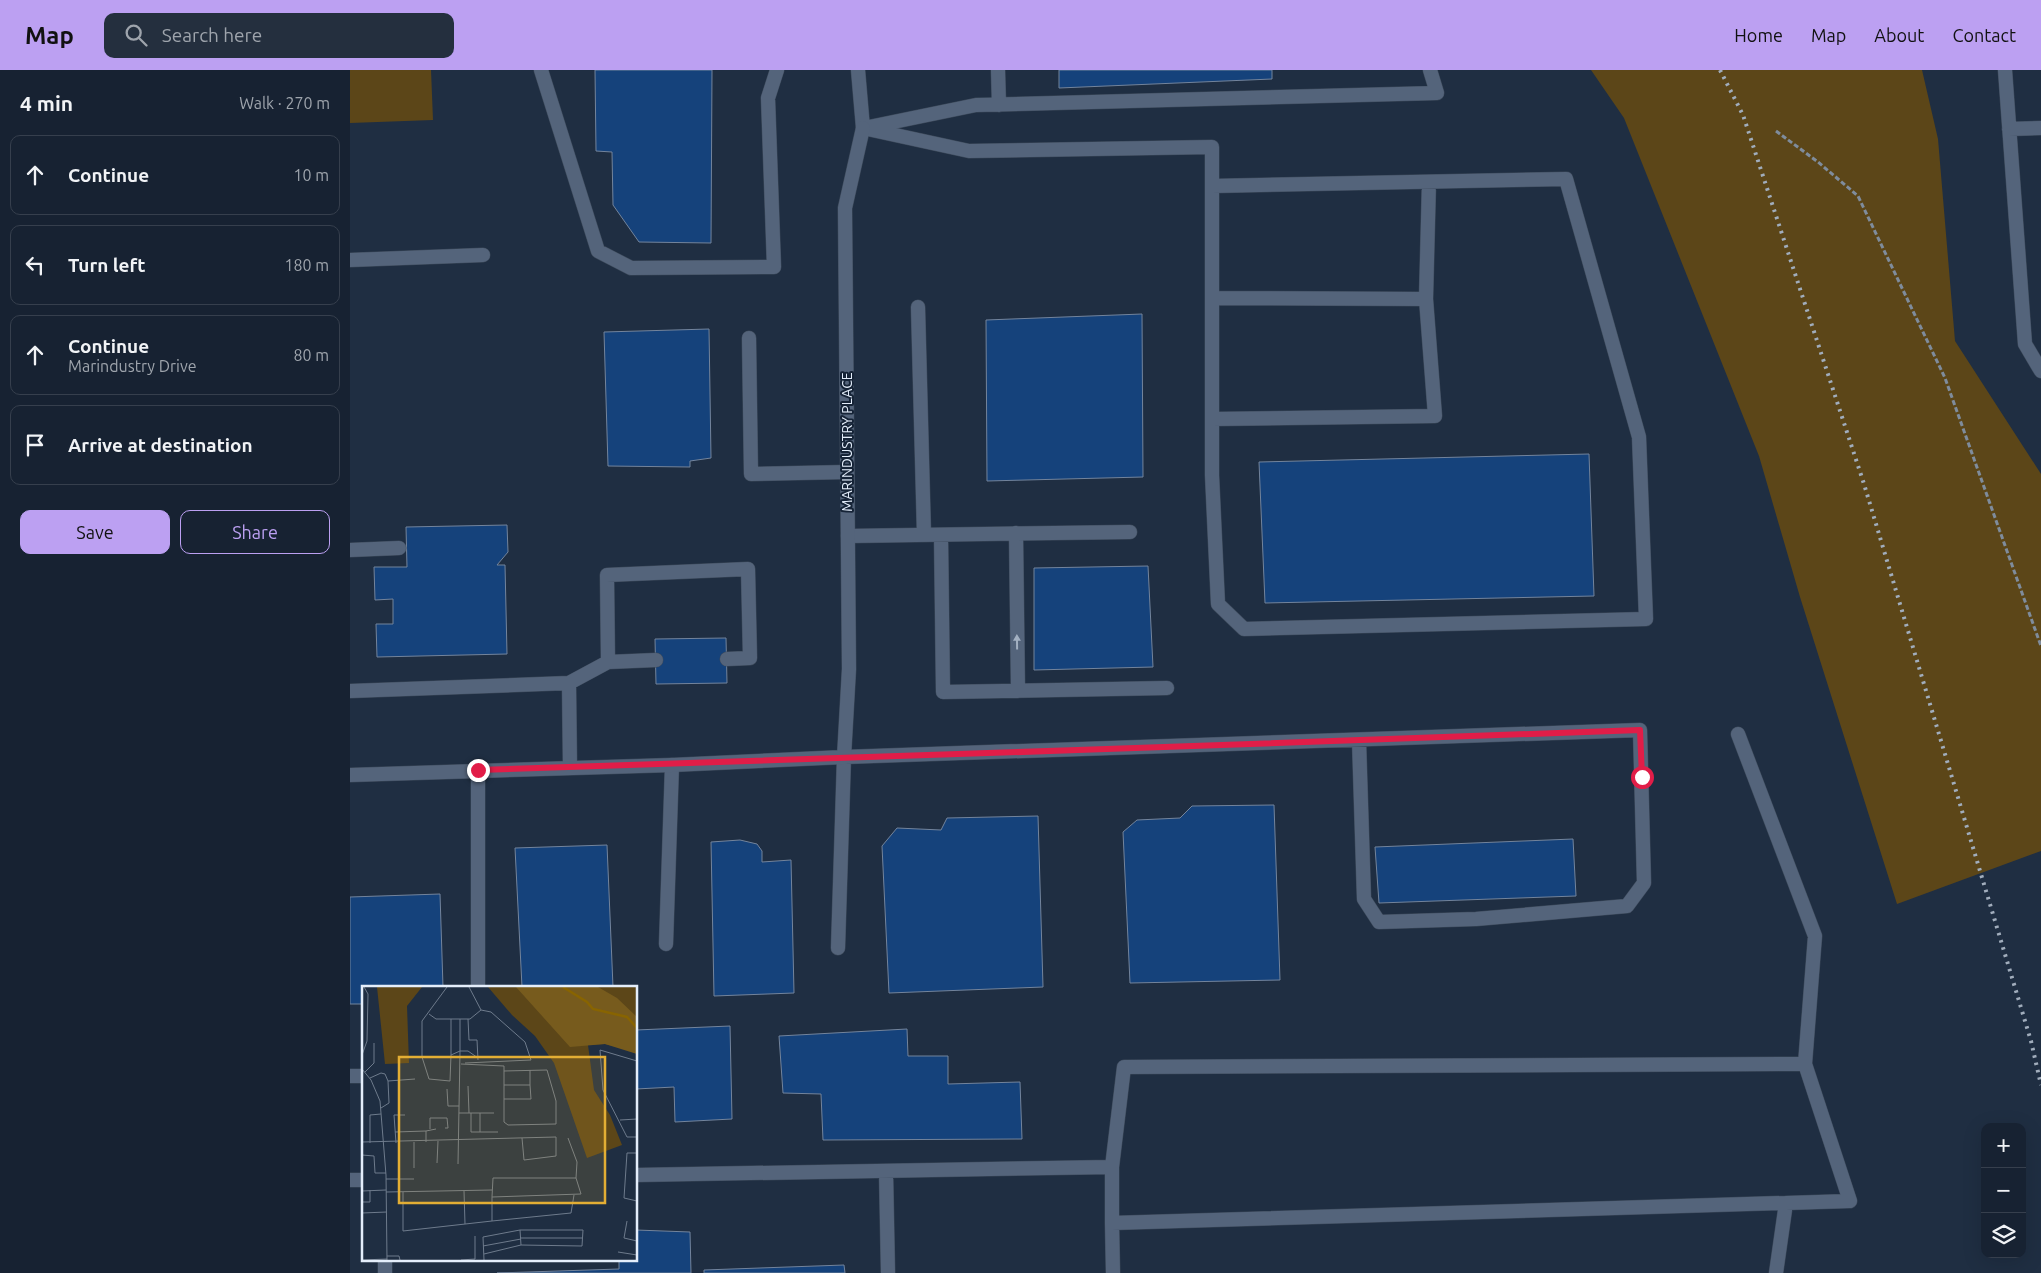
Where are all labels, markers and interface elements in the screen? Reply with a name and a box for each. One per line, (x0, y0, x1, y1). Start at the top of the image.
search box (104, 13, 454, 58)
icon: search (122, 21, 150, 49)
text: Map (25, 22, 74, 49)
text: Search here (162, 24, 262, 46)
text: Home (1734, 25, 1783, 45)
text: Map (1811, 25, 1846, 45)
text: About (1874, 25, 1924, 45)
text: Contact (1952, 25, 2016, 45)
text: 4 min (20, 91, 73, 115)
text: Walk · 270 m (239, 94, 330, 112)
icon: ahead (21, 161, 49, 189)
text: Continue (68, 164, 149, 186)
text: 10 m (293, 166, 329, 184)
icon: left (21, 251, 49, 279)
text: Turn left (68, 254, 146, 276)
text: 180 m (284, 256, 329, 274)
text: Continue (68, 335, 149, 357)
icon: ahead (21, 341, 49, 369)
text: 80 m (293, 346, 329, 364)
text: Marindustry Drive (68, 357, 197, 375)
street label: MARINDUSTRY PLACE (839, 372, 855, 512)
icon: arrive (21, 431, 49, 459)
text: Arrive at destination (68, 434, 253, 456)
button: Save (20, 510, 170, 554)
button: Share (180, 510, 330, 554)
one-way arrow (1013, 634, 1021, 650)
route end (467, 759, 490, 782)
route start (1631, 766, 1654, 789)
inset map (362, 986, 638, 1260)
map controls (1981, 1123, 2026, 1258)
button: + (1981, 1123, 2026, 1168)
button: − (1981, 1168, 2026, 1213)
button: layers (1981, 1213, 2026, 1258)

